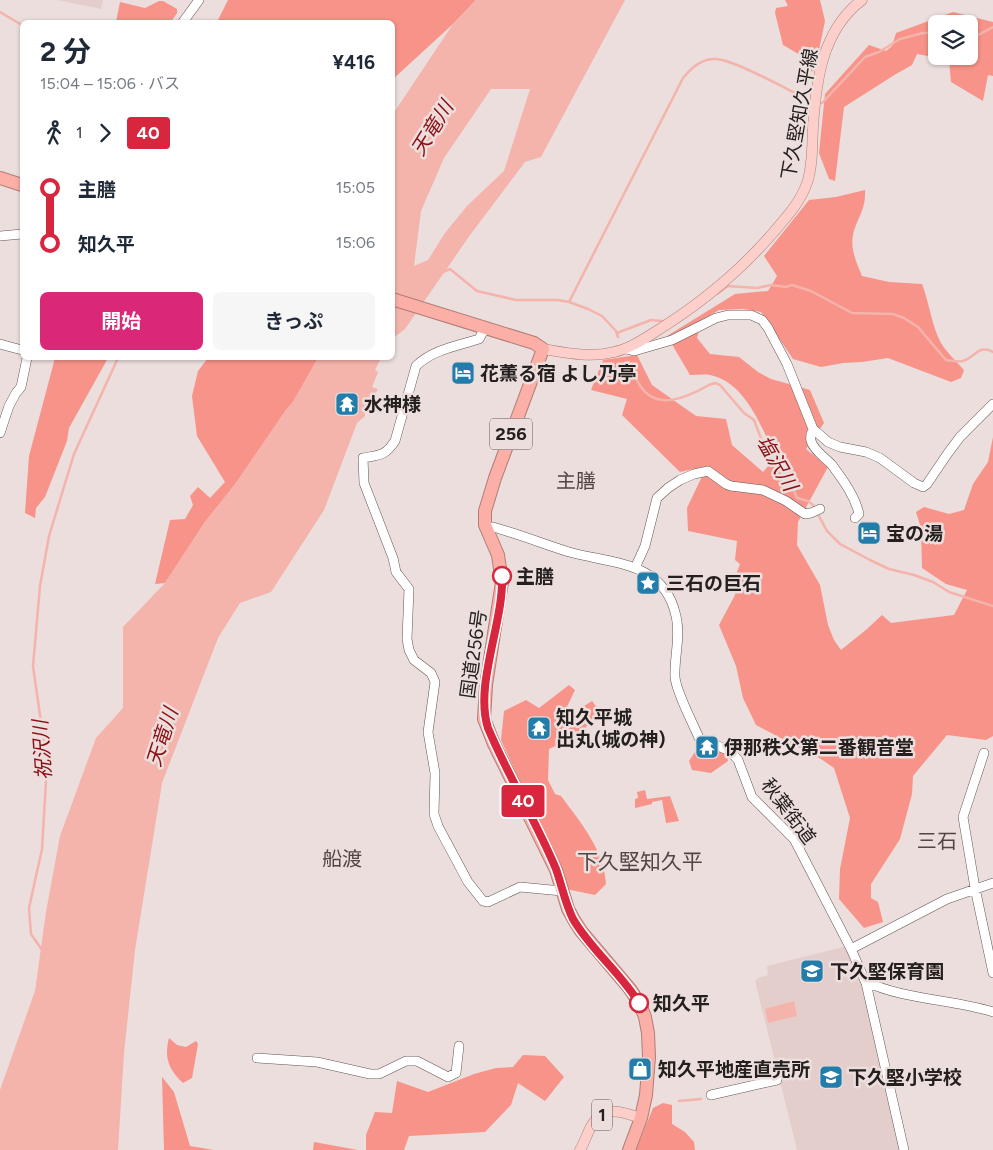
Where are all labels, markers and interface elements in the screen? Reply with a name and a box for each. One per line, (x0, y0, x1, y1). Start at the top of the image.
map controls (928, 15, 978, 65)
button: layers (928, 15, 978, 65)
text: 2 分 (40, 34, 91, 68)
street label: 下久堅知久平線 (777, 47, 822, 182)
text: ¥416 (333, 51, 375, 74)
text: 15:04 – 15:06 · バス (40, 74, 180, 93)
water label: 天竜川 (406, 95, 459, 160)
icon: walk (40, 119, 68, 147)
icon: forward (91, 119, 119, 147)
text: 40 (137, 122, 160, 144)
text: 1 (76, 123, 83, 142)
text: 主膳 (78, 178, 116, 201)
text: 15:05 (336, 178, 375, 197)
text: 知久平 (78, 233, 135, 256)
text: 15:06 (336, 233, 375, 252)
button: 開始 (40, 292, 203, 350)
button: きっぷ (213, 292, 375, 350)
hotel icon: 花薫る宿 よし乃亭 (450, 360, 476, 386)
place label: 花薫る宿 よし乃亭 (480, 362, 637, 385)
temple icon: 水神様 (334, 391, 360, 417)
place label: 水神様 (364, 393, 421, 416)
road number: 256 (490, 418, 532, 449)
water label: 塩沢川 (752, 431, 803, 497)
district label: 主膳 (556, 469, 596, 493)
hotel icon: 宝の湯 (856, 520, 882, 546)
place label: 宝の湯 (886, 522, 943, 545)
place label: 主膳 (516, 565, 554, 588)
marker: 主膳 (492, 566, 512, 586)
place icon: 三石の巨石 (635, 570, 661, 596)
place label: 三石の巨石 (666, 572, 761, 595)
street label: 国道256号 (456, 608, 491, 700)
water label: 天竜川 (141, 703, 183, 769)
place label: 知久平城 出丸(城の神) (556, 706, 666, 751)
temple icon: 知久平城 出丸(城の神) (526, 715, 552, 741)
water label: 祝沢川 (28, 717, 56, 781)
temple icon: 伊那秩父第二番観音堂 (694, 734, 720, 760)
place label: 伊那秩父第二番観音堂 (724, 736, 914, 759)
street label: 秋葉街道 (757, 774, 821, 849)
line badge: 40 (500, 785, 546, 817)
text: 40 (511, 790, 535, 812)
district label: 三石 (917, 829, 957, 853)
district label: 船渡 (322, 847, 362, 871)
district label: 下久堅知久平 (577, 849, 703, 874)
school or university icon: 下久堅保育園 (799, 958, 825, 984)
place label: 下久堅保育園 (830, 960, 944, 983)
place label: 知久平 (653, 992, 710, 1015)
marker: 知久平 (629, 993, 649, 1013)
shop icon: 知久平地産直売所 (627, 1056, 653, 1082)
place label: 知久平地産直売所 (658, 1058, 810, 1081)
school or university icon: 下久堅小学校 (818, 1064, 844, 1090)
place label: 下久堅小学校 (848, 1066, 962, 1089)
road number: 1 (592, 1100, 612, 1130)

